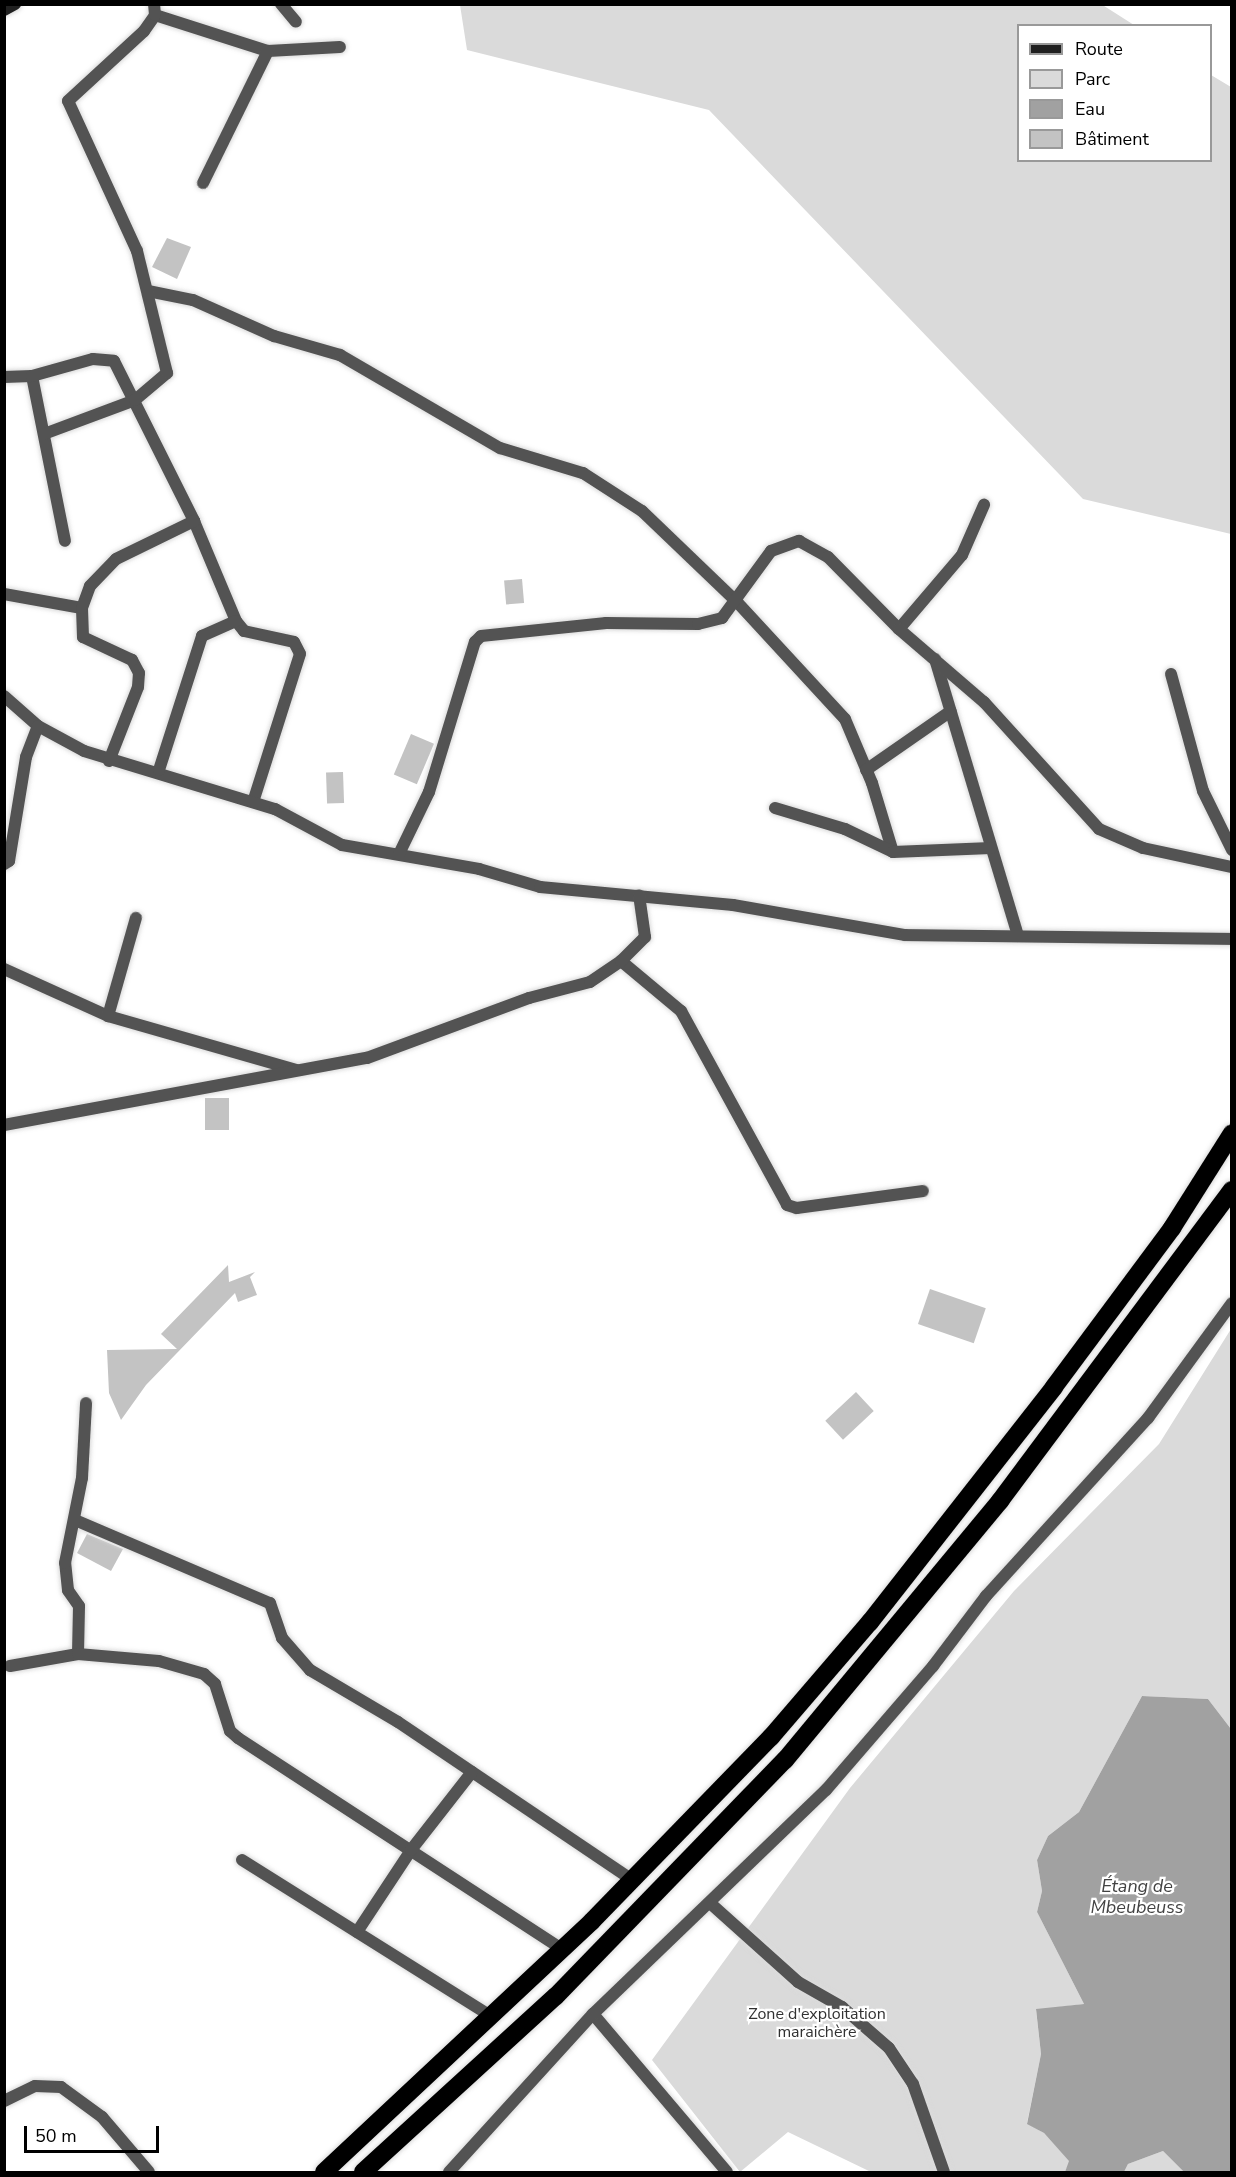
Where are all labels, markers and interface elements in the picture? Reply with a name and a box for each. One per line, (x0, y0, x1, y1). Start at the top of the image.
legend (1017, 24, 1212, 162)
text: Route (1075, 37, 1123, 61)
text: Parc (1075, 67, 1110, 91)
text: Eau (1075, 97, 1105, 121)
text: Bâtiment (1075, 127, 1149, 151)
water label: Étang de Mbeubeuss (1090, 1876, 1184, 1918)
park label: Zone d'exploitation maraichère (748, 2004, 886, 2042)
scale bar (27, 2114, 162, 2152)
text: 50 m (35, 2124, 77, 2148)

